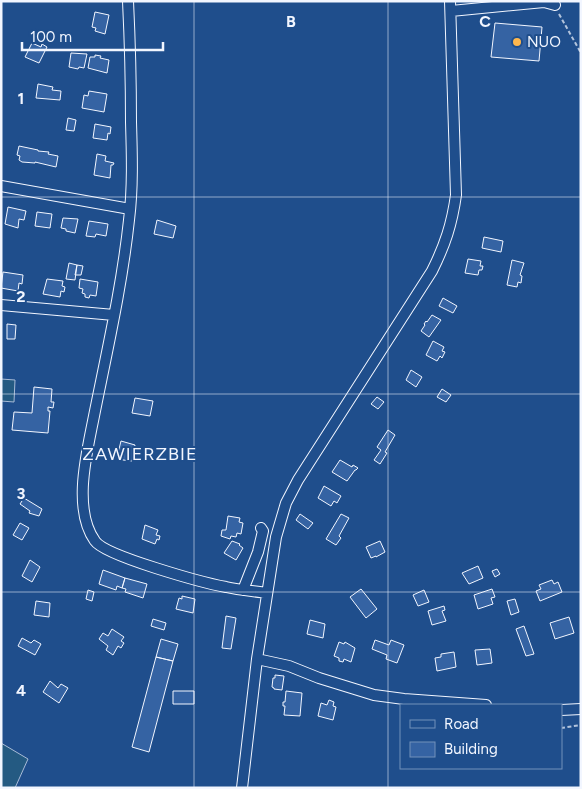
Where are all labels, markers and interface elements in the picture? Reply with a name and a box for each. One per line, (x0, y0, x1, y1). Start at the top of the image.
text: B (286, 12, 296, 31)
text: C (479, 12, 491, 31)
scale bar (22, 20, 164, 52)
text: 100 m (30, 28, 72, 46)
place label: NUO (527, 33, 561, 51)
marker: NUO (511, 36, 523, 48)
text: 1 (18, 89, 24, 108)
text: 2 (16, 287, 26, 306)
district label: ZAWIERZBIE (82, 443, 198, 465)
text: 3 (17, 484, 26, 503)
text: 4 (16, 681, 26, 700)
legend (400, 704, 562, 769)
text: Road (444, 715, 479, 733)
text: Building (444, 740, 498, 758)

